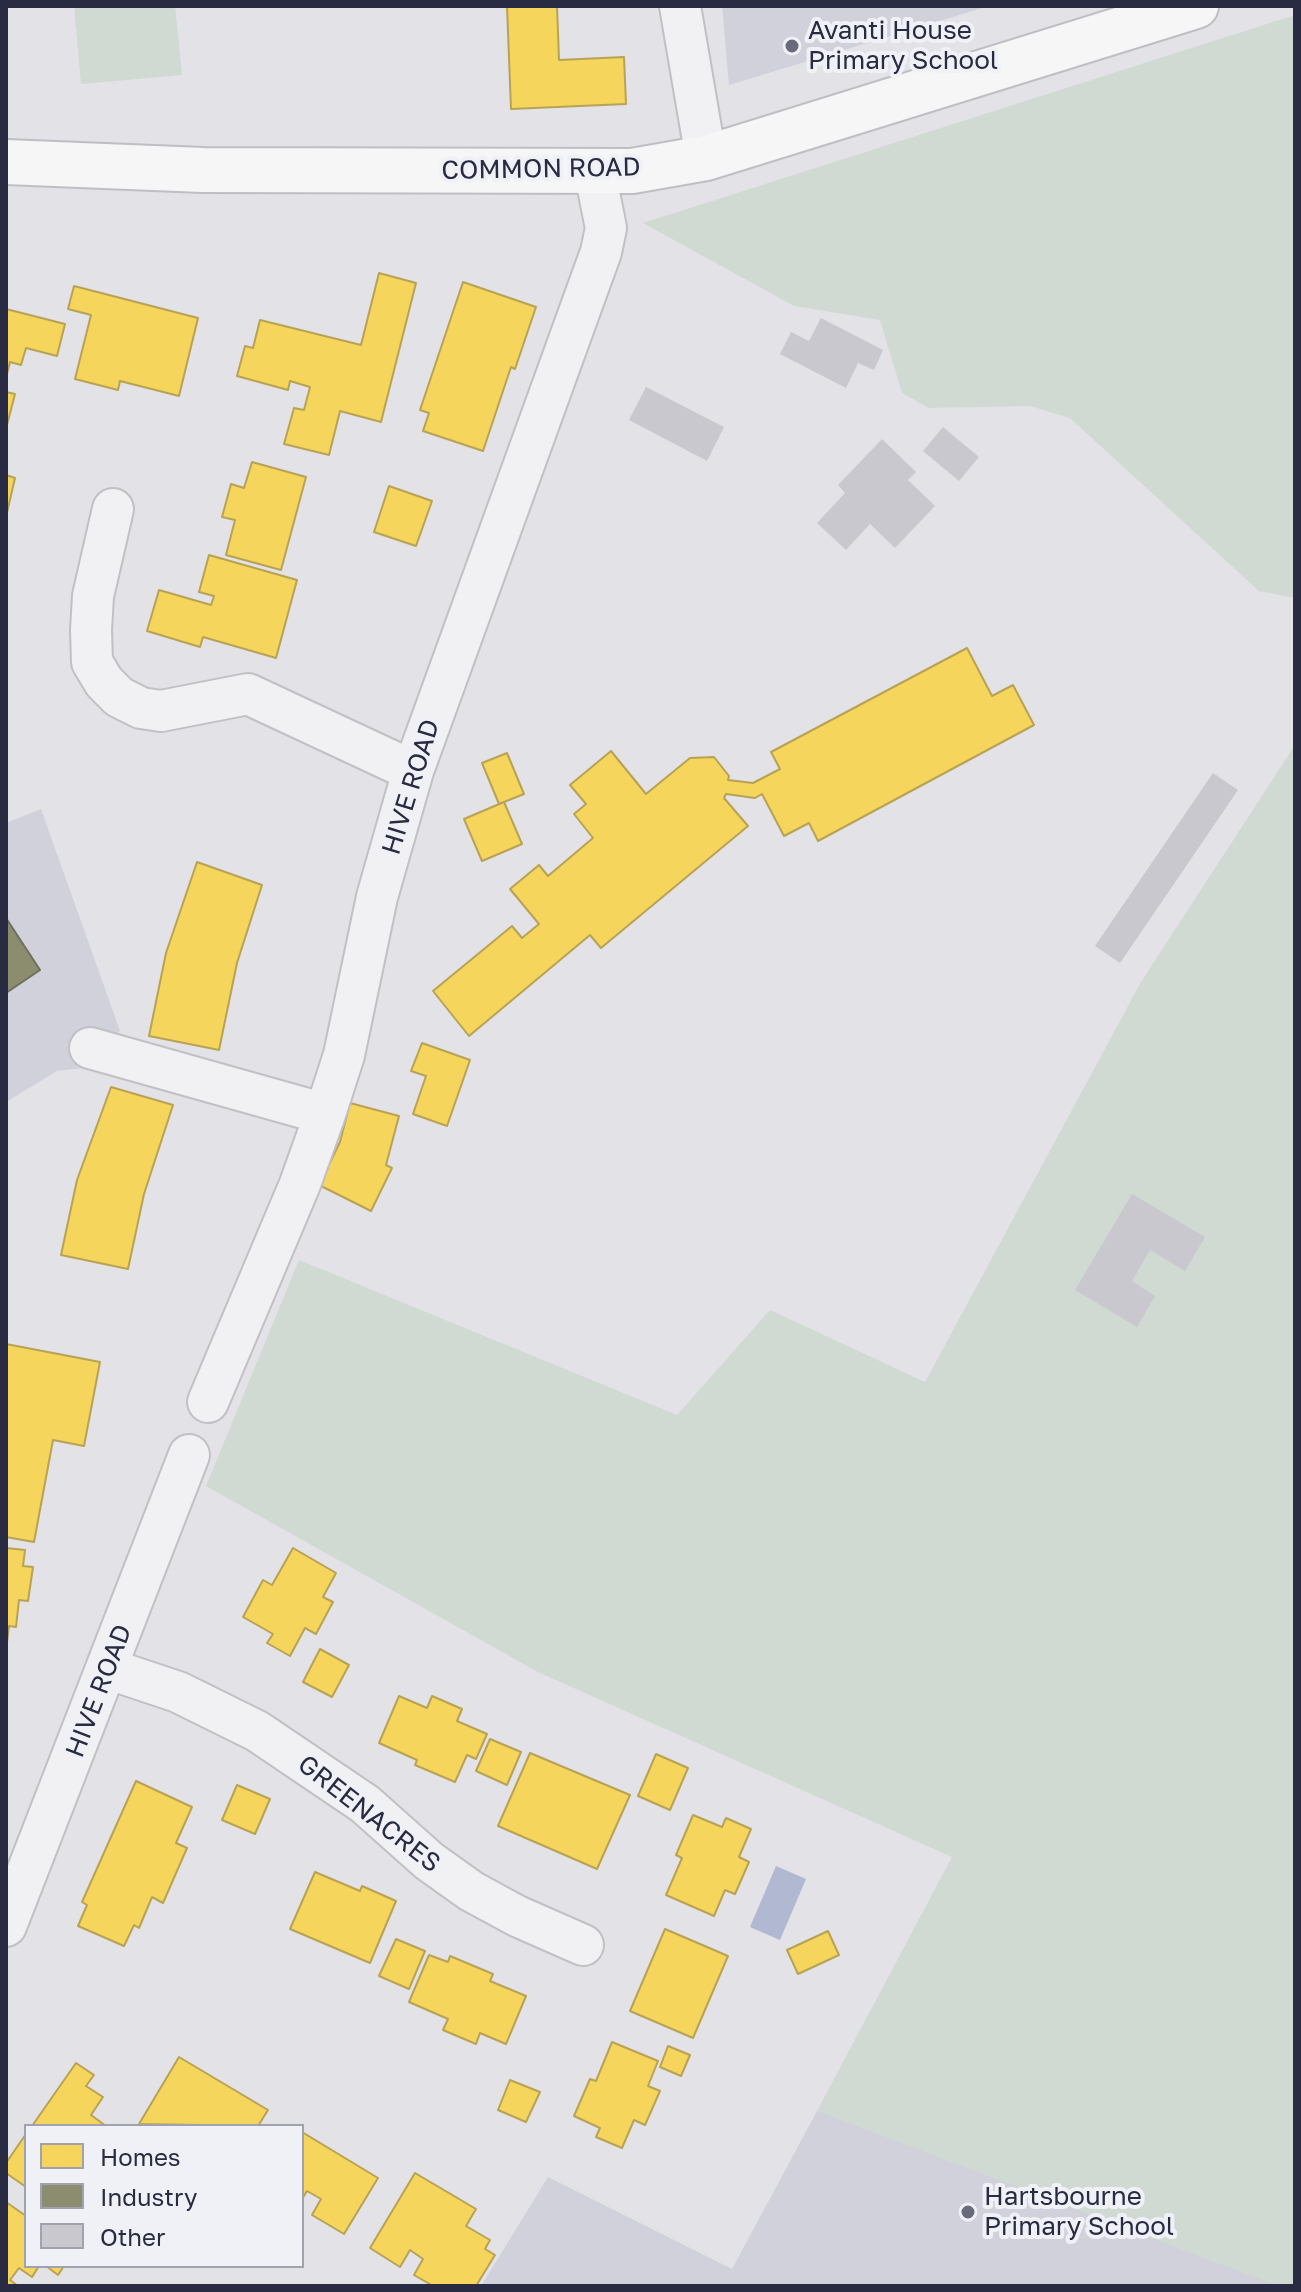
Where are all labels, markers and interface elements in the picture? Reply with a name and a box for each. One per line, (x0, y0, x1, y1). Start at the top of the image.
place label: Avanti House Primary School (808, 15, 998, 76)
marker: Avanti House Primary School (783, 37, 801, 55)
street label: COMMON ROAD (441, 152, 641, 186)
street label: HIVE ROAD (376, 716, 446, 858)
street label: HIVE ROAD (59, 1620, 139, 1762)
street label: GREENACRES (292, 1749, 446, 1879)
legend (24, 2124, 304, 2268)
text: Homes (100, 2142, 181, 2171)
place label: Hartsbourne Primary School (984, 2181, 1174, 2242)
text: Industry (100, 2182, 197, 2211)
marker: Hartsbourne Primary School (959, 2203, 977, 2221)
text: Other (100, 2222, 165, 2251)

